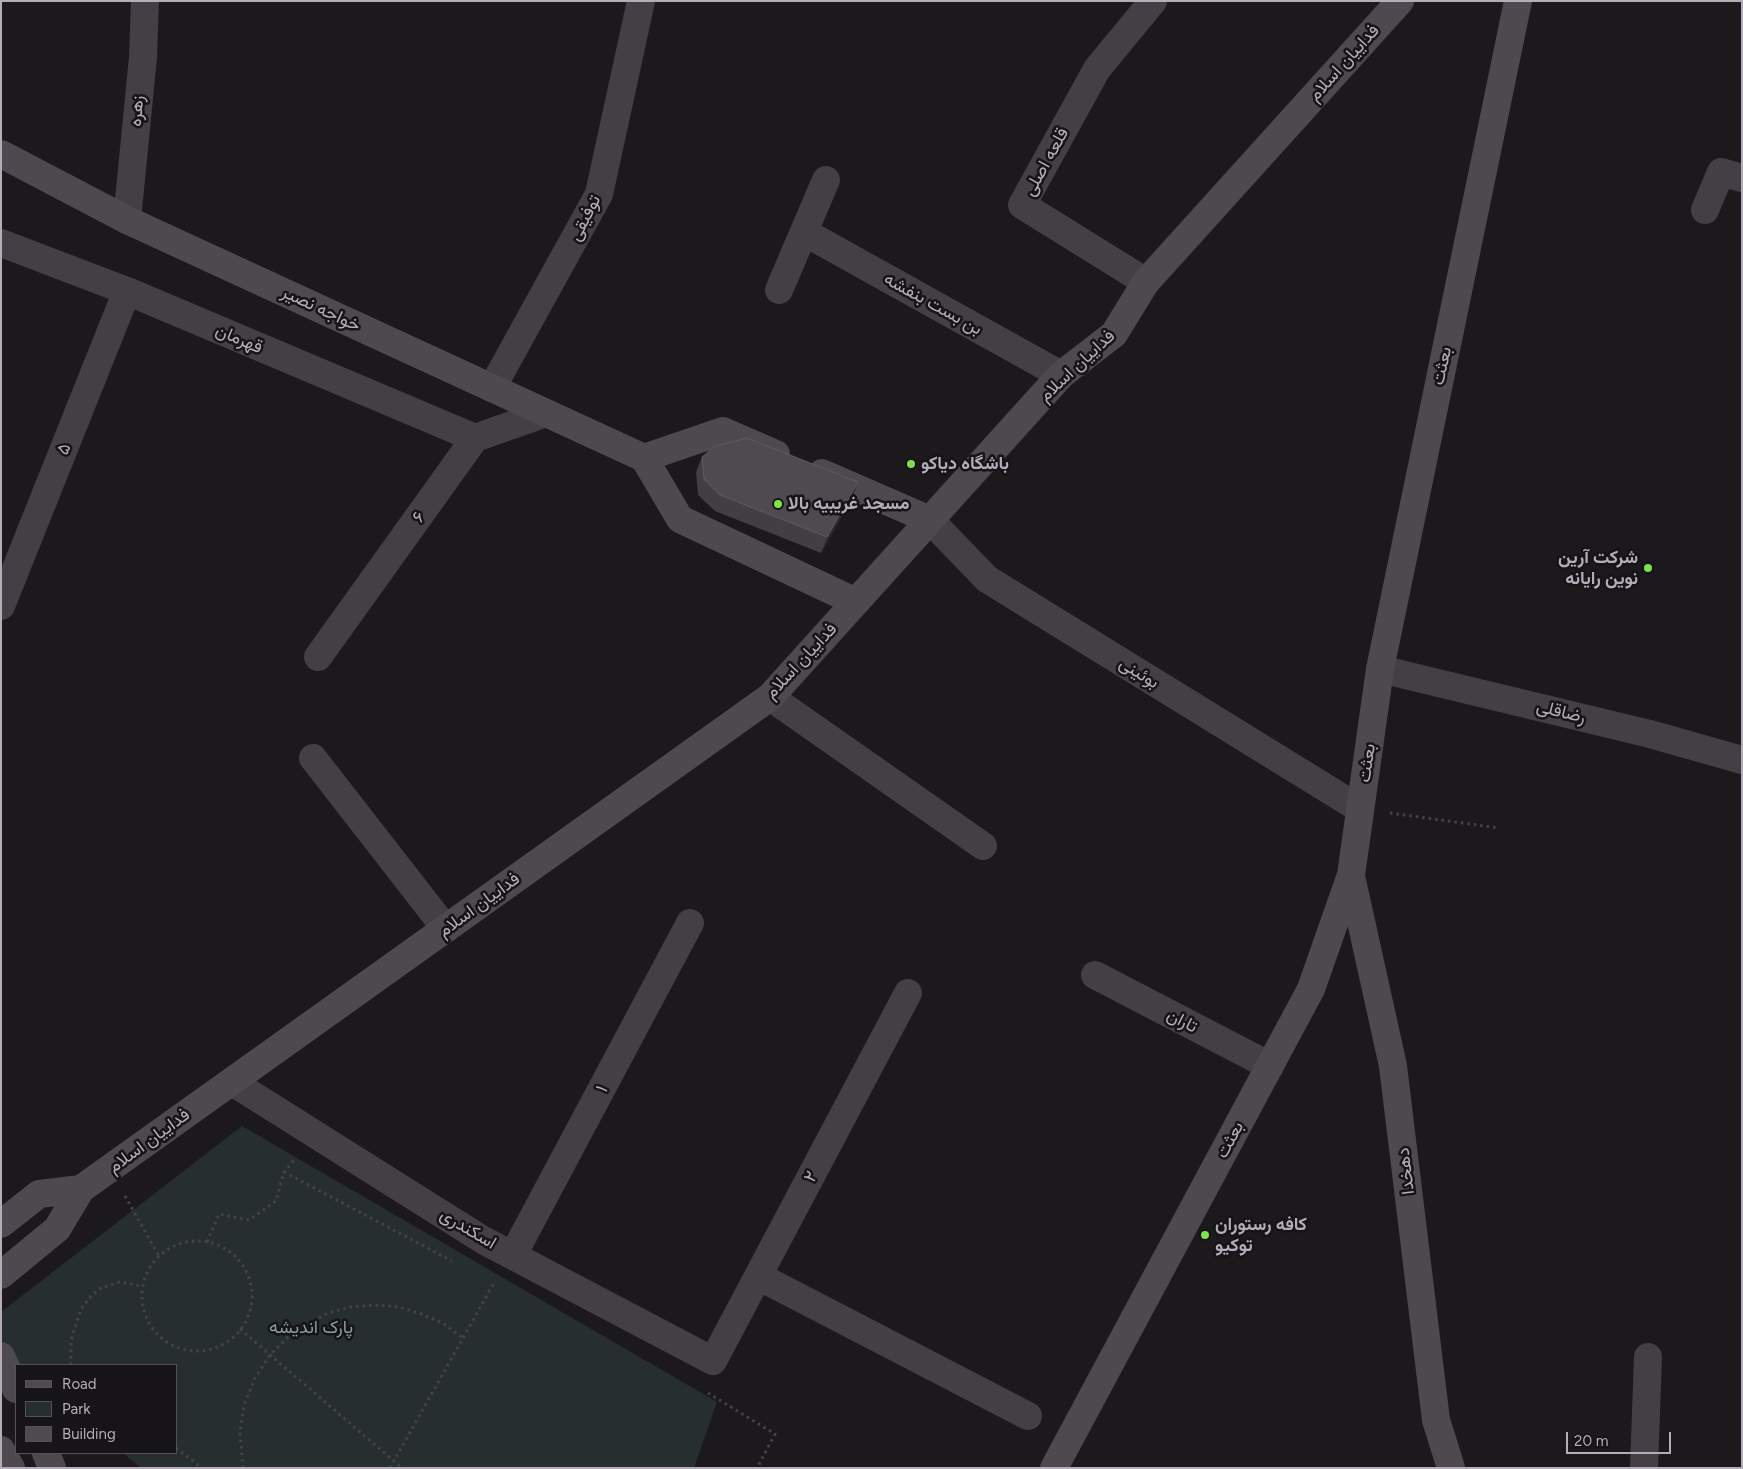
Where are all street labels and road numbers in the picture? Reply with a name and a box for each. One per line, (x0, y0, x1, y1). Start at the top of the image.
street label: فداییان اسلام (1304, 20, 1384, 106)
street label: زهره (125, 95, 149, 127)
street label: قلعه اصلی (1018, 124, 1074, 200)
street label: توفیقی (564, 191, 606, 245)
street label: بن بست بنفشه (880, 268, 986, 340)
street label: خواجه نصیر (278, 281, 364, 337)
street label: قهرمان (212, 319, 266, 359)
street label: فداییان اسلام (1035, 325, 1119, 407)
street label: بعثت (1427, 345, 1457, 387)
street label: ۵ (52, 440, 76, 458)
street label: ۶ (408, 507, 430, 527)
street label: فداییان اسلام (760, 619, 842, 703)
street label: بوئینی (1115, 652, 1163, 694)
street label: رضاقلی (1534, 695, 1588, 729)
street label: بعثت (1354, 742, 1380, 784)
street label: فداییان اسلام (434, 868, 524, 942)
street label: تاران (1163, 1004, 1201, 1038)
street label: ۱ (591, 1082, 613, 1096)
street label: فداییان اسلام (104, 1104, 194, 1178)
street label: بعثت (1211, 1118, 1249, 1162)
street label: دهخدا (1392, 1146, 1420, 1196)
street label: ۲ (799, 1168, 823, 1186)
street label: اسکندری (436, 1204, 500, 1254)

